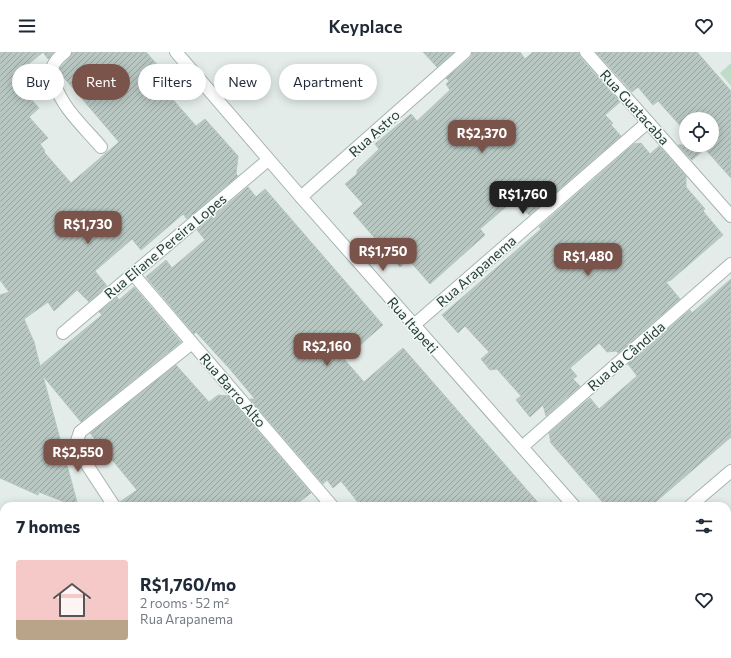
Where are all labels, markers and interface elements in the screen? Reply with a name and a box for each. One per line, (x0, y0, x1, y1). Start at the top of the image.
icon: menu (16, 15, 38, 37)
text: Keyplace (329, 15, 402, 37)
icon: heart (693, 15, 715, 37)
chip: Buy (12, 64, 64, 100)
chip: Rent (72, 64, 130, 100)
chip: Filters (138, 64, 206, 100)
chip: New (214, 64, 271, 100)
chip: Apartment (279, 64, 377, 100)
street label: Rua Guatacaba (597, 66, 673, 148)
street label: Rua Astro (345, 106, 403, 160)
map controls (679, 112, 719, 152)
button: locate (679, 112, 719, 152)
pin: R$2,370 (445, 120, 519, 154)
text: R$2,370 (457, 125, 507, 141)
pin: R$1,760 (486, 181, 560, 215)
text: R$1,760 (498, 186, 548, 202)
street label: Rua Eliane Pereira Lopes (100, 190, 230, 302)
pin: R$1,730 (51, 211, 125, 245)
text: R$1,730 (64, 216, 112, 232)
street label: Rua Arapanema (433, 232, 519, 310)
pin: R$1,750 (346, 238, 420, 272)
text: R$1,750 (359, 243, 407, 259)
pin: R$1,480 (551, 243, 625, 277)
text: R$1,480 (563, 248, 613, 264)
street label: Rua Itapeti (384, 293, 442, 357)
street label: Rua da Cândida (584, 318, 668, 394)
pin: R$2,160 (290, 333, 364, 367)
text: R$2,160 (303, 338, 351, 354)
street label: Rua Barro Alto (196, 349, 270, 431)
pin: R$2,550 (41, 439, 115, 473)
text: R$2,550 (53, 444, 103, 460)
icon: filters (693, 515, 715, 537)
text: 7 homes (16, 516, 80, 537)
text: R$1,760/mo (140, 574, 236, 595)
icon: home (48, 576, 96, 624)
icon: heart (693, 589, 715, 611)
text: 2 rooms · 52 m² (140, 595, 229, 611)
text: Rua Arapanema (140, 611, 233, 627)

